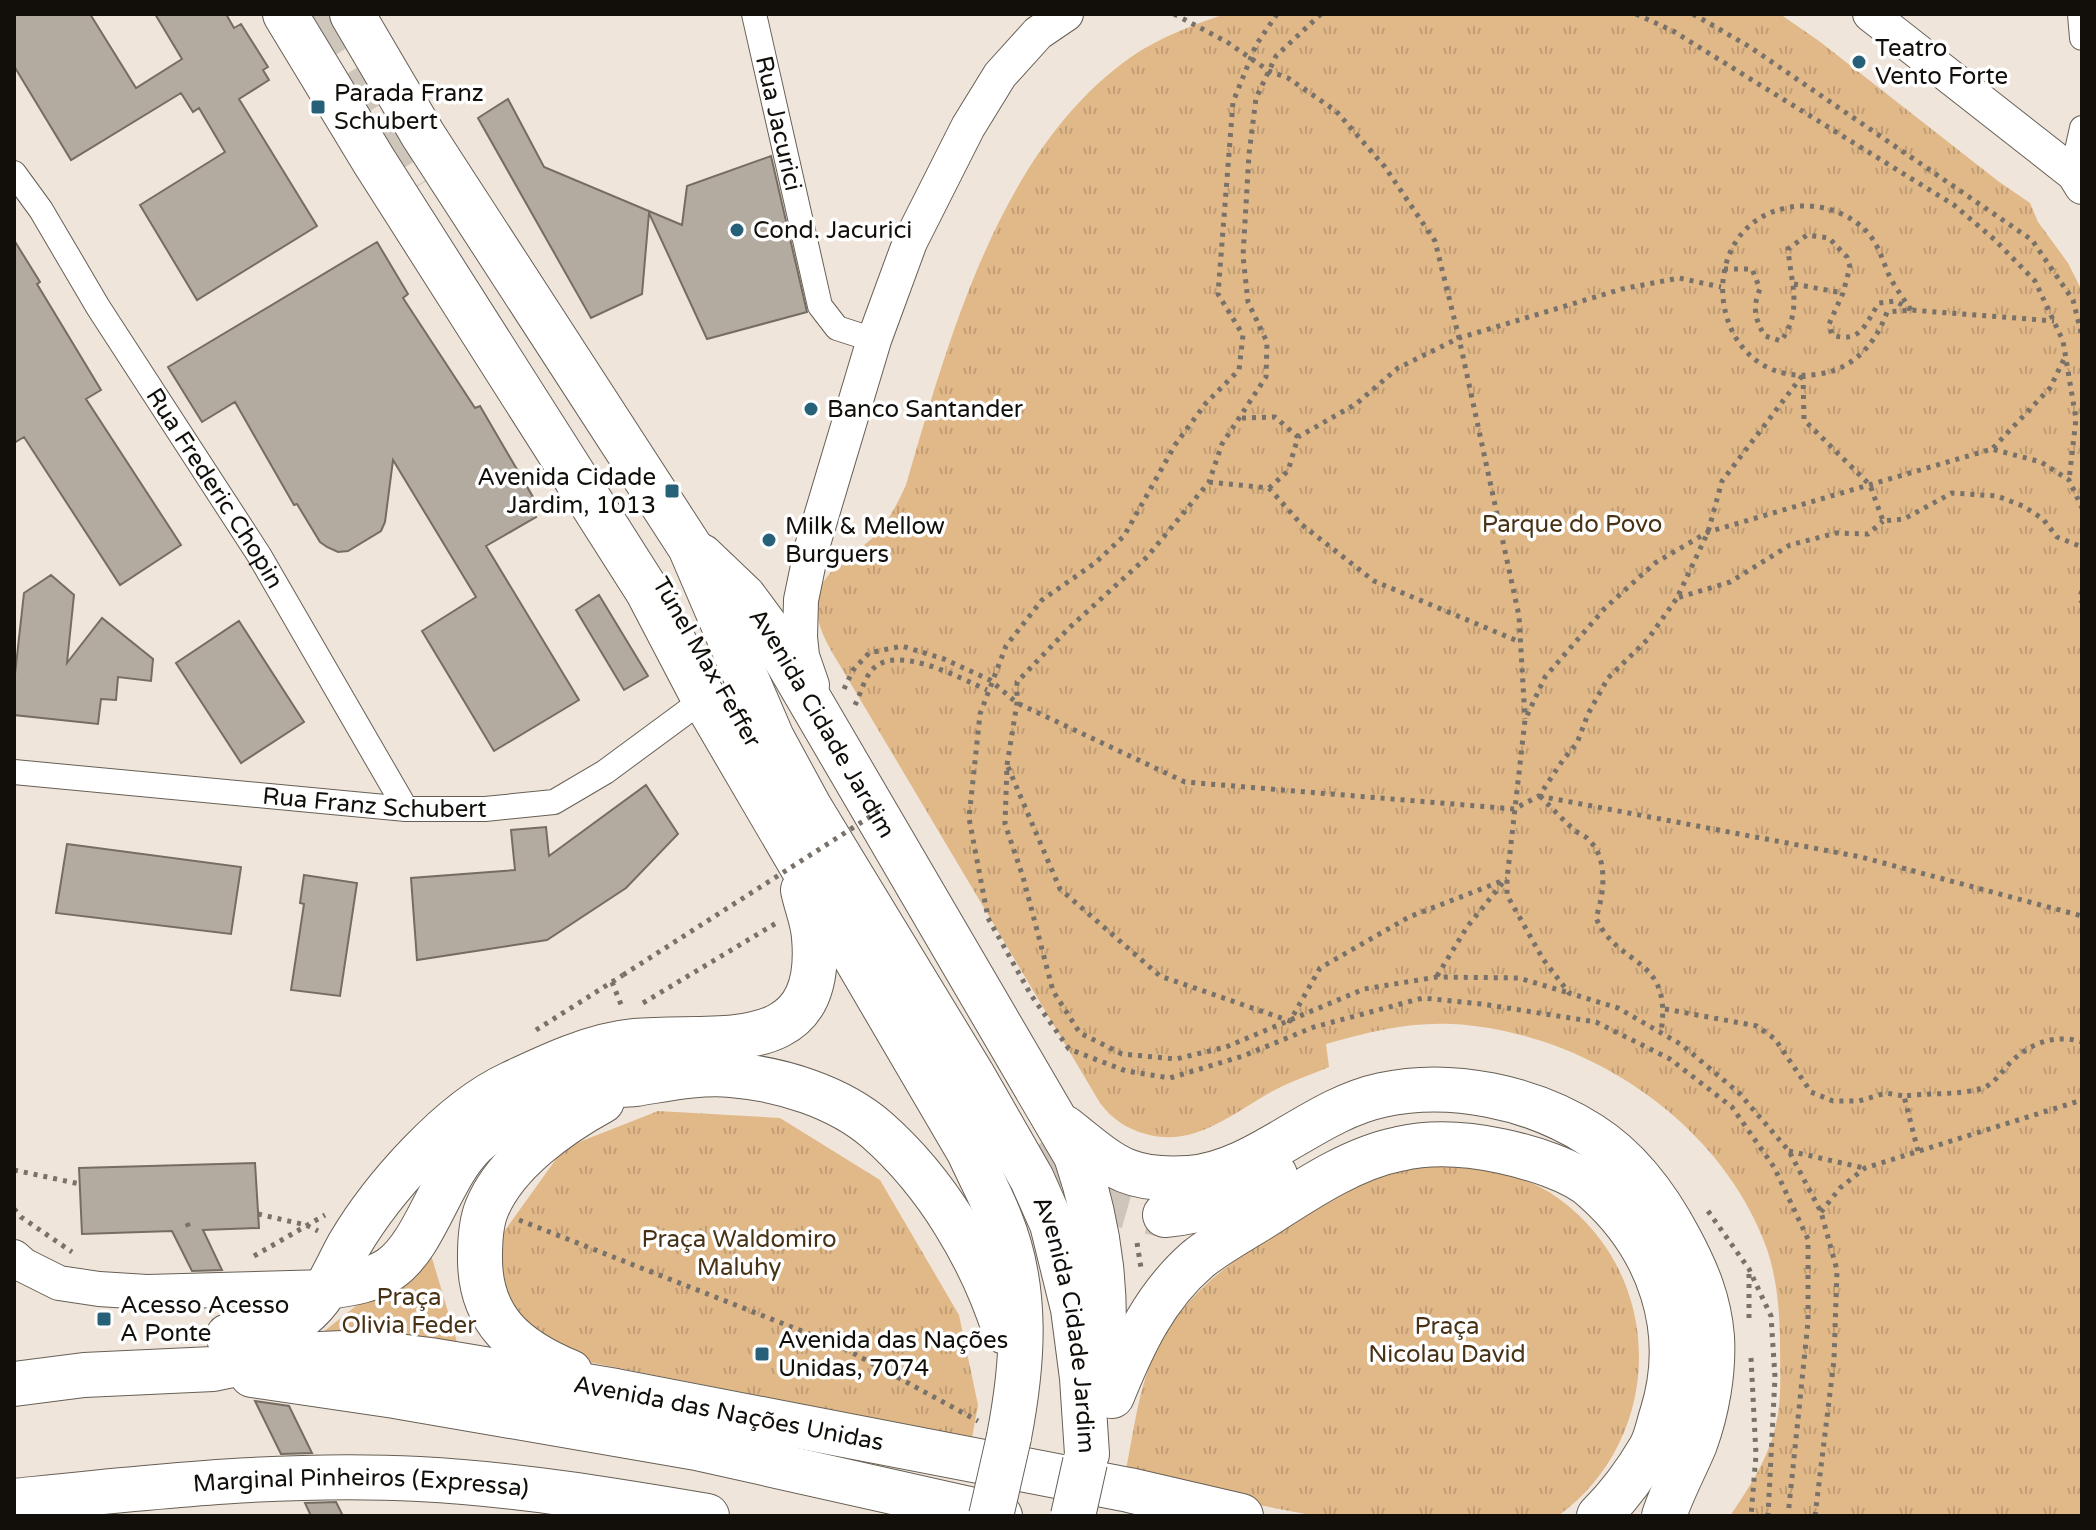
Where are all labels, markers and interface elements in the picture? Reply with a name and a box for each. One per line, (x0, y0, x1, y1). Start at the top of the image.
place label: Teatro Vento Forte (1875, 34, 2008, 91)
street label: Rua Jacurici (749, 53, 808, 194)
marker: Teatro Vento Forte (1850, 53, 1868, 71)
place label: Parada Franz Schubert (334, 79, 484, 136)
marker: Parada Franz Schubert (309, 98, 327, 116)
place label: Cond. Jacurici (753, 216, 912, 245)
marker: Cond. Jacurici (728, 221, 746, 239)
street label: Rua Frederic Chopin (140, 383, 289, 594)
place label: Banco Santander (827, 395, 1024, 424)
marker: Banco Santander (802, 400, 820, 418)
place label: Avenida Cidade Jardim, 1013 (477, 463, 656, 520)
marker: Avenida Cidade Jardim, 1013 (663, 482, 681, 500)
park label: Parque do Povo (1482, 510, 1662, 539)
place label: Milk & Mellow Burguers (785, 512, 945, 569)
marker: Milk & Mellow Burguers (760, 531, 778, 549)
street label: Túnel Max Feffer (646, 572, 768, 753)
street label: Avenida Cidade Jardim (743, 603, 901, 843)
street label: Rua Franz Schubert (261, 782, 487, 824)
street label: Avenida Cidade Jardim (1026, 1192, 1101, 1454)
park label: Praça Waldomiro Maluhy (641, 1225, 837, 1282)
park label: Praça Olivia Feder (342, 1283, 477, 1340)
place label: Acesso Acesso A Ponte (120, 1291, 289, 1348)
marker: Acesso Acesso A Ponte (95, 1310, 113, 1328)
park label: Praça Nicolau David (1368, 1312, 1526, 1369)
place label: Avenida das Nações Unidas, 7074 (778, 1326, 1008, 1383)
marker: Avenida das Nações Unidas, 7074 (753, 1345, 771, 1363)
street label: Avenida das Nações Unidas (571, 1370, 886, 1457)
street label: Marginal Pinheiros (Expressa) (192, 1463, 530, 1504)

